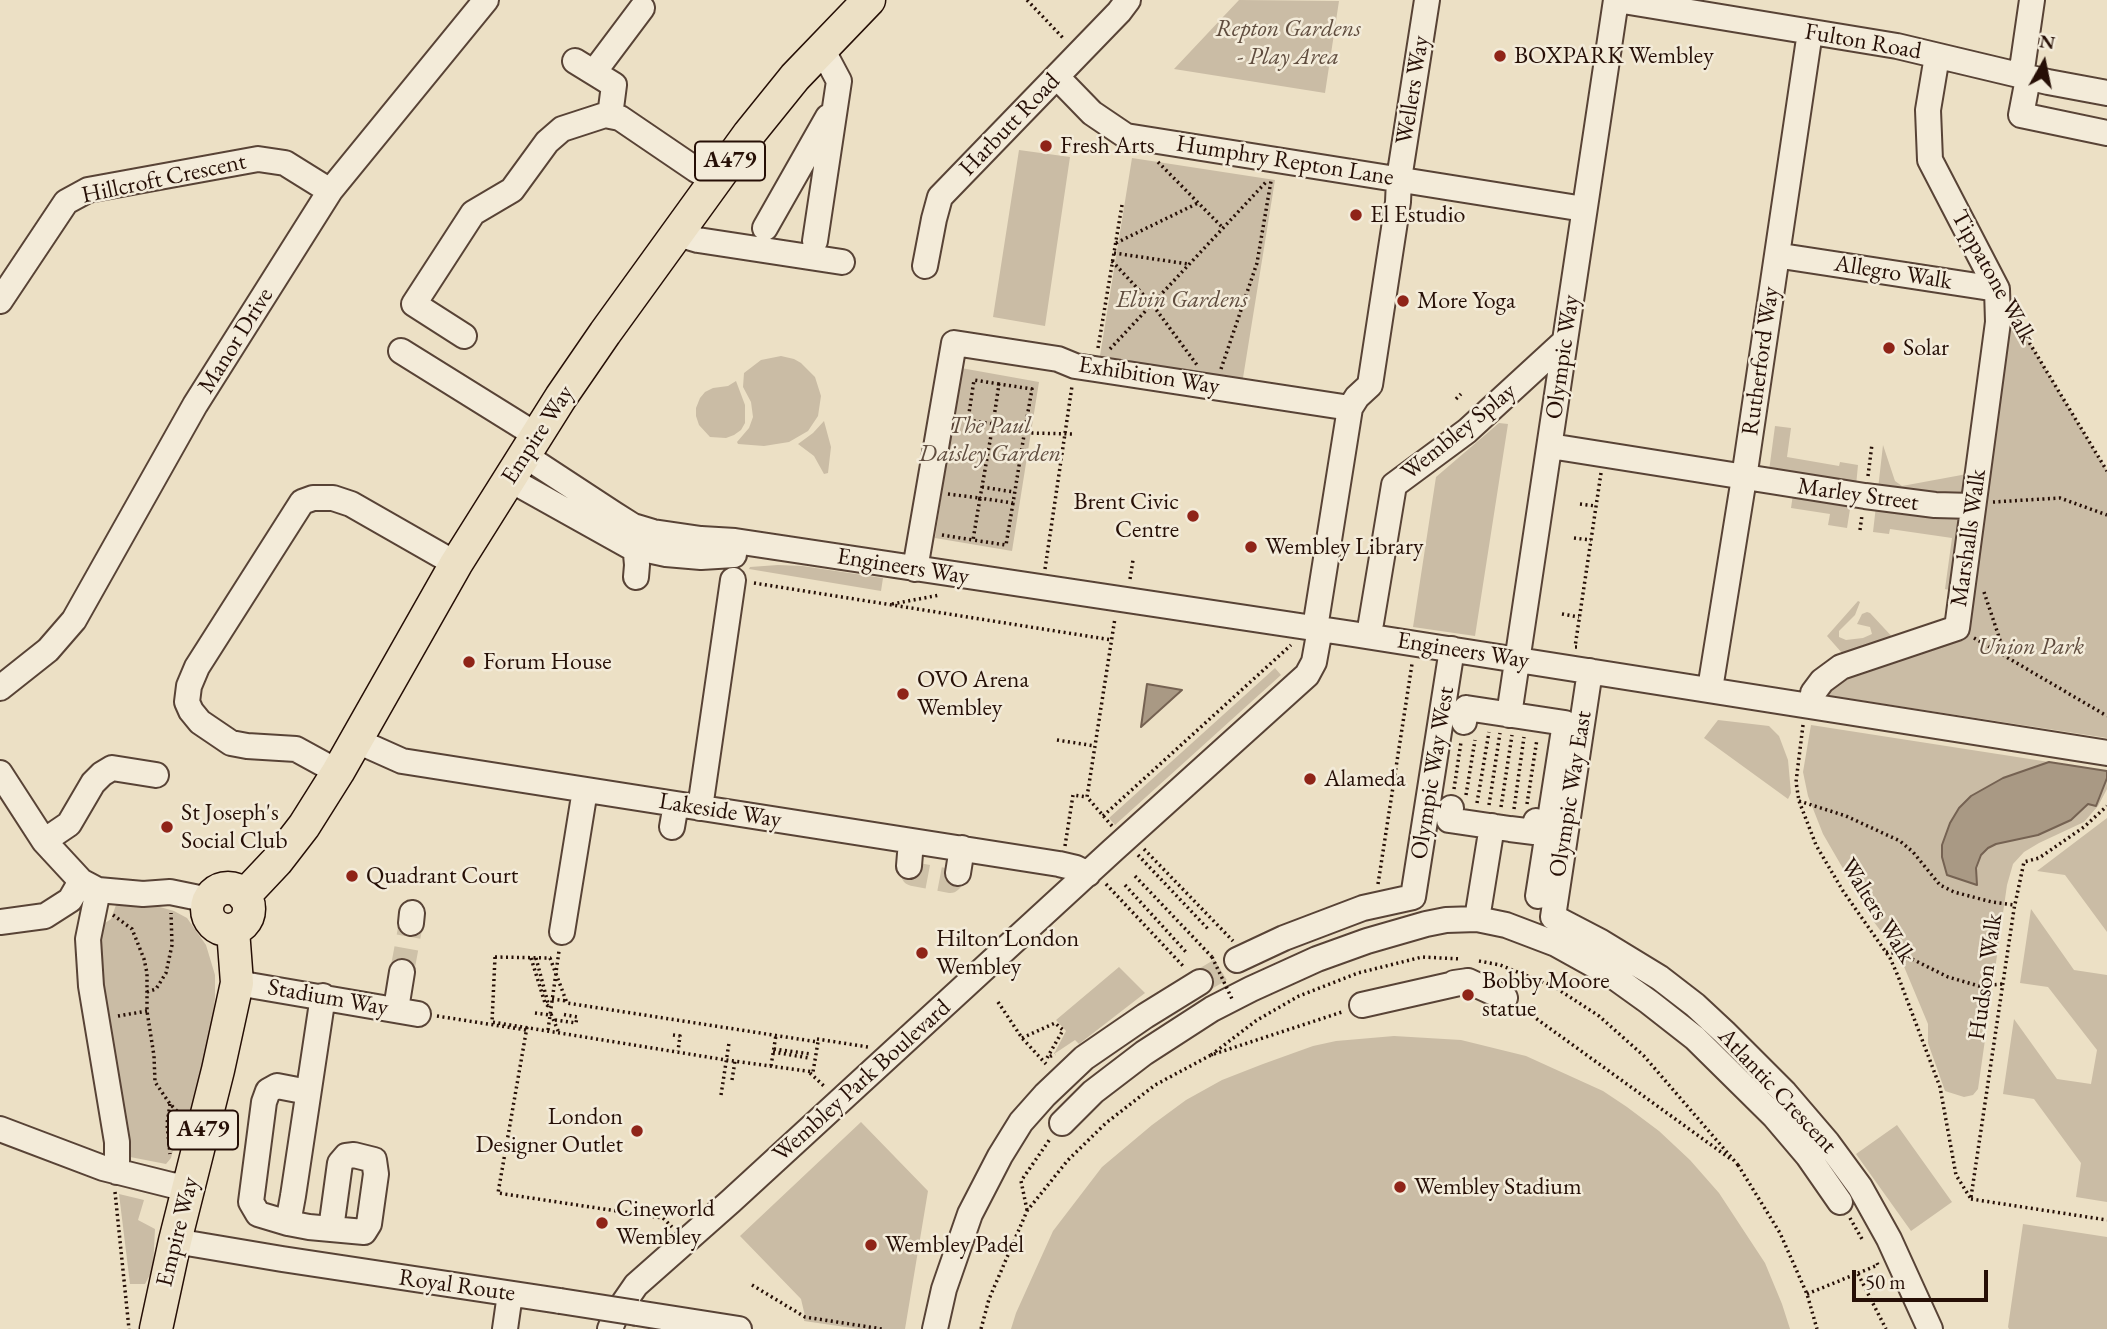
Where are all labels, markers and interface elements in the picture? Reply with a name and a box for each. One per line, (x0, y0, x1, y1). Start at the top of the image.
park label: Repton Gardens - Play Area (1215, 15, 1361, 71)
street label: Fulton Road (1802, 18, 1924, 66)
north arrow (2009, 28, 2079, 98)
text: N (2038, 28, 2057, 55)
street label: Wellers Way (1390, 34, 1436, 146)
place label: BOXPARK Wembley (1514, 42, 1714, 70)
marker: BOXPARK Wembley (1492, 48, 1508, 64)
street label: Harbutt Road (954, 67, 1066, 183)
street label: Humphry Repton Lane (1174, 130, 1396, 192)
place label: Fresh Arts (1060, 132, 1154, 160)
marker: Fresh Arts (1038, 138, 1054, 154)
road number: A479 (695, 142, 765, 180)
street label: Hillcroft Crescent (79, 148, 249, 210)
place label: El Estudio (1370, 201, 1465, 229)
street label: Tippatone Walk (1944, 205, 2042, 349)
marker: El Estudio (1348, 207, 1364, 223)
street label: Allegro Walk (1832, 249, 1954, 297)
street label: Manor Drive (192, 283, 280, 399)
street label: Rutherford Way (1736, 285, 1786, 437)
park label: Elvin Gardens (1116, 286, 1248, 314)
place label: More Yoga (1417, 287, 1516, 315)
marker: More Yoga (1395, 293, 1411, 309)
street label: Olympic Way (1540, 293, 1586, 421)
place label: Solar (1903, 334, 1949, 362)
marker: Solar (1881, 340, 1897, 356)
street label: Exhibition Way (1076, 351, 1222, 401)
street label: Wembley Splay (1396, 377, 1522, 487)
street label: Empire Way (495, 380, 581, 490)
park label: The Paul Daisley Garden (919, 412, 1061, 468)
street label: Marshalls Walk (1945, 467, 1993, 609)
street label: Marley Street (1796, 472, 1920, 518)
place label: Brent Civic Centre (1073, 488, 1179, 544)
marker: Brent Civic Centre (1185, 508, 1201, 524)
place label: Wembley Library (1265, 533, 1423, 561)
marker: Wembley Library (1243, 539, 1259, 555)
street label: Engineers Way (835, 542, 971, 592)
street label: Engineers Way (1395, 626, 1531, 676)
park label: Union Park (1978, 633, 2084, 661)
place label: Forum House (483, 648, 612, 676)
marker: Forum House (461, 654, 477, 670)
place label: OVO Arena Wembley (917, 666, 1029, 722)
street label: Olympic Way West (1405, 685, 1461, 861)
marker: OVO Arena Wembley (895, 686, 911, 702)
street label: Olympic Way East (1544, 709, 1598, 879)
place label: Alameda (1324, 765, 1405, 793)
marker: Alameda (1302, 771, 1318, 787)
street label: Lakeside Way (657, 787, 783, 835)
place label: St Joseph's Social Club (181, 799, 288, 855)
marker: St Joseph's Social Club (159, 819, 175, 835)
street label: Walters Walk (1833, 853, 1921, 969)
place label: Quadrant Court (366, 862, 518, 890)
marker: Quadrant Court (344, 868, 360, 884)
street label: Hudson Walk (1963, 912, 2009, 1042)
place label: Hilton London Wembley (936, 925, 1079, 981)
marker: Hilton London Wembley (914, 945, 930, 961)
place label: Bobby Moore statue (1482, 967, 1610, 1023)
street label: Stadium Way (266, 973, 390, 1023)
marker: Bobby Moore statue (1460, 987, 1476, 1003)
street label: Wembley Park Boulevard (767, 994, 957, 1168)
street label: Atlantic Crescent (1712, 1022, 1842, 1160)
place label: London Designer Outlet (475, 1103, 623, 1159)
road number: A479 (168, 1110, 238, 1149)
marker: London Designer Outlet (629, 1123, 645, 1139)
place label: Wembley Stadium (1414, 1173, 1582, 1201)
street label: Empire Way (150, 1174, 206, 1290)
marker: Wembley Stadium (1392, 1179, 1408, 1195)
place label: Cineworld Wembley (616, 1195, 715, 1251)
marker: Cineworld Wembley (594, 1215, 610, 1231)
place label: Wembley Padel (885, 1231, 1024, 1259)
marker: Wembley Padel (863, 1237, 879, 1253)
scale bar (1855, 1256, 1992, 1300)
street label: Royal Route (397, 1264, 517, 1308)
text: 50 m (1865, 1268, 1906, 1295)

